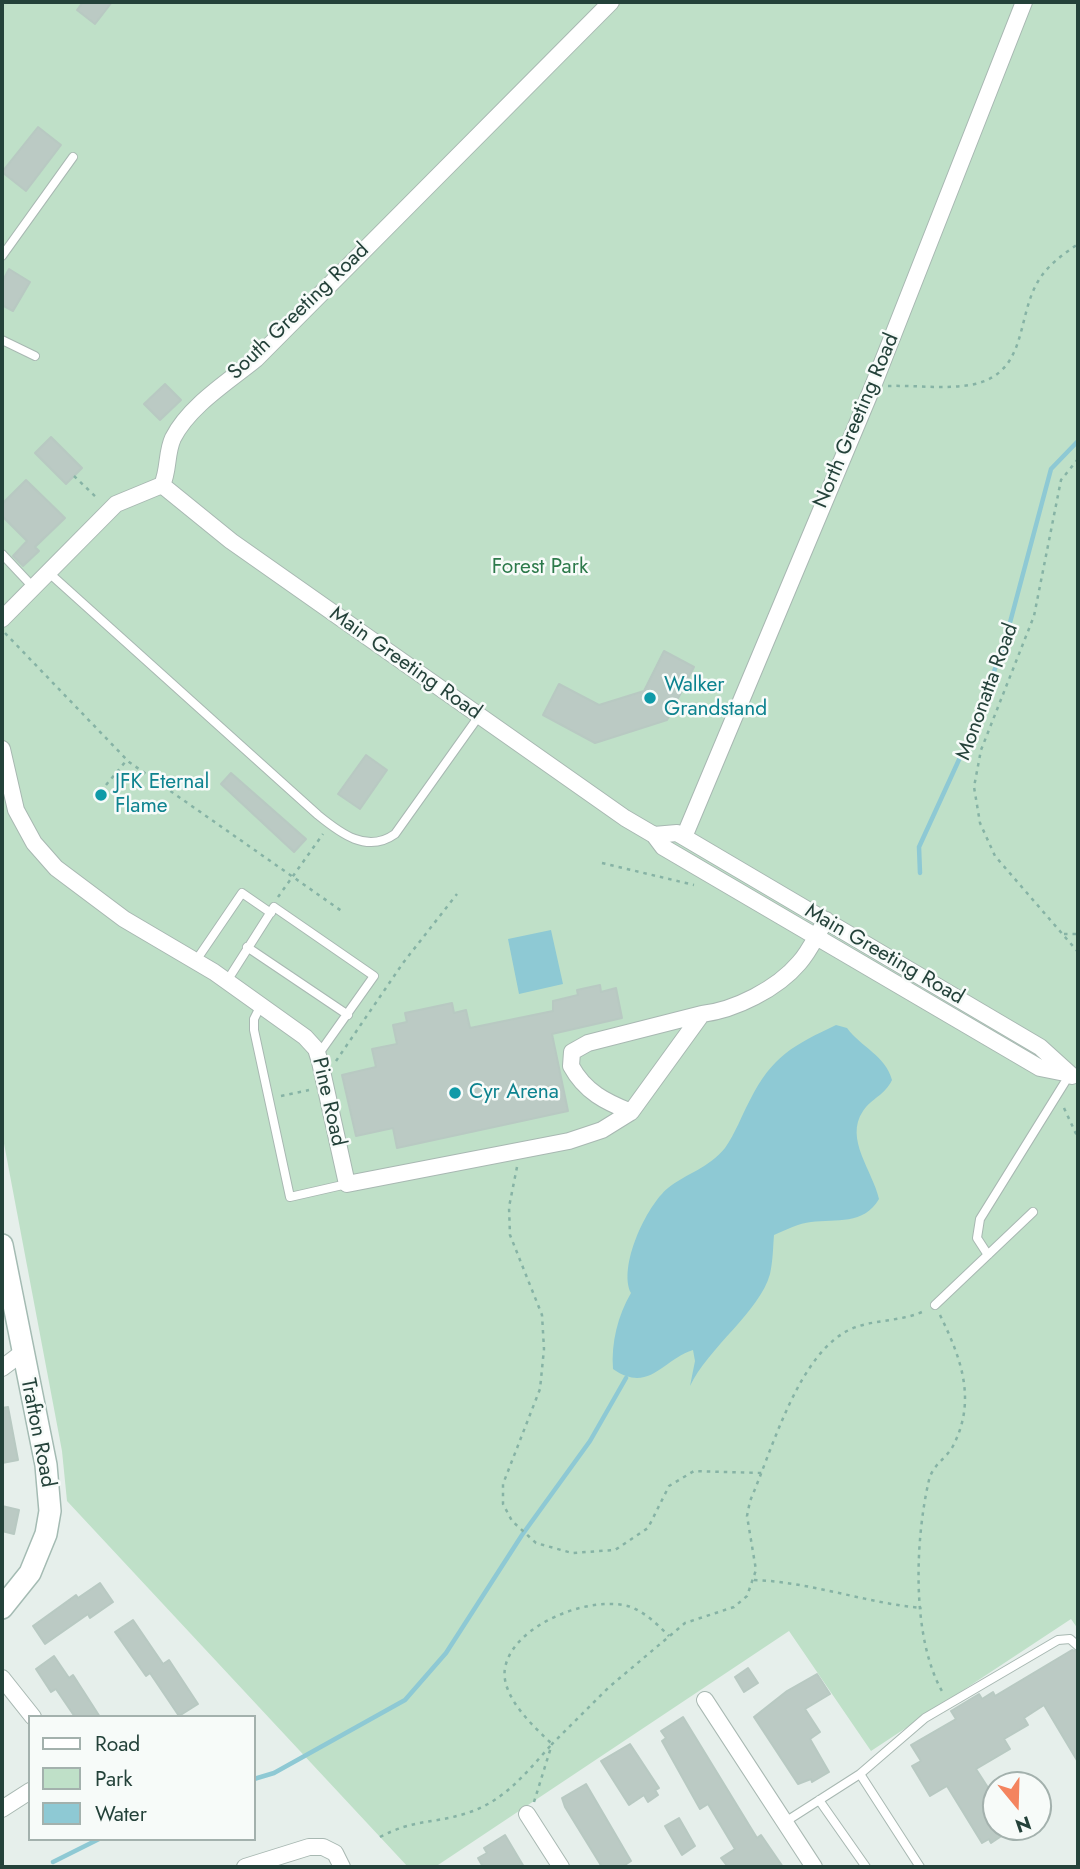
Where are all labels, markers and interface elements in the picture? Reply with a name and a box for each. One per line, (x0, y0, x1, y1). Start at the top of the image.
street label: South Greeting Road (223, 238, 375, 386)
street label: North Greeting Road (809, 330, 905, 512)
park label: Forest Park (492, 555, 588, 581)
street label: Main Greeting Road (324, 602, 486, 726)
street label: Mononatta Road (952, 620, 1024, 764)
place label: Walker Grandstand (664, 673, 767, 723)
marker: Walker Grandstand (642, 690, 658, 706)
place label: JFK Eternal Flame (115, 770, 209, 820)
marker: JFK Eternal Flame (93, 787, 109, 803)
street label: Main Greeting Road (800, 899, 968, 1011)
street label: Pine Road (306, 1055, 350, 1149)
place label: Cyr Arena (469, 1080, 559, 1106)
marker: Cyr Arena (447, 1085, 463, 1101)
street label: Trafton Road (14, 1376, 60, 1490)
legend (28, 1715, 256, 1841)
text: Road (95, 1729, 140, 1759)
text: Park (95, 1764, 132, 1794)
north arrow (982, 1771, 1052, 1841)
text: Water (95, 1799, 147, 1829)
text: N (1012, 1809, 1035, 1840)

